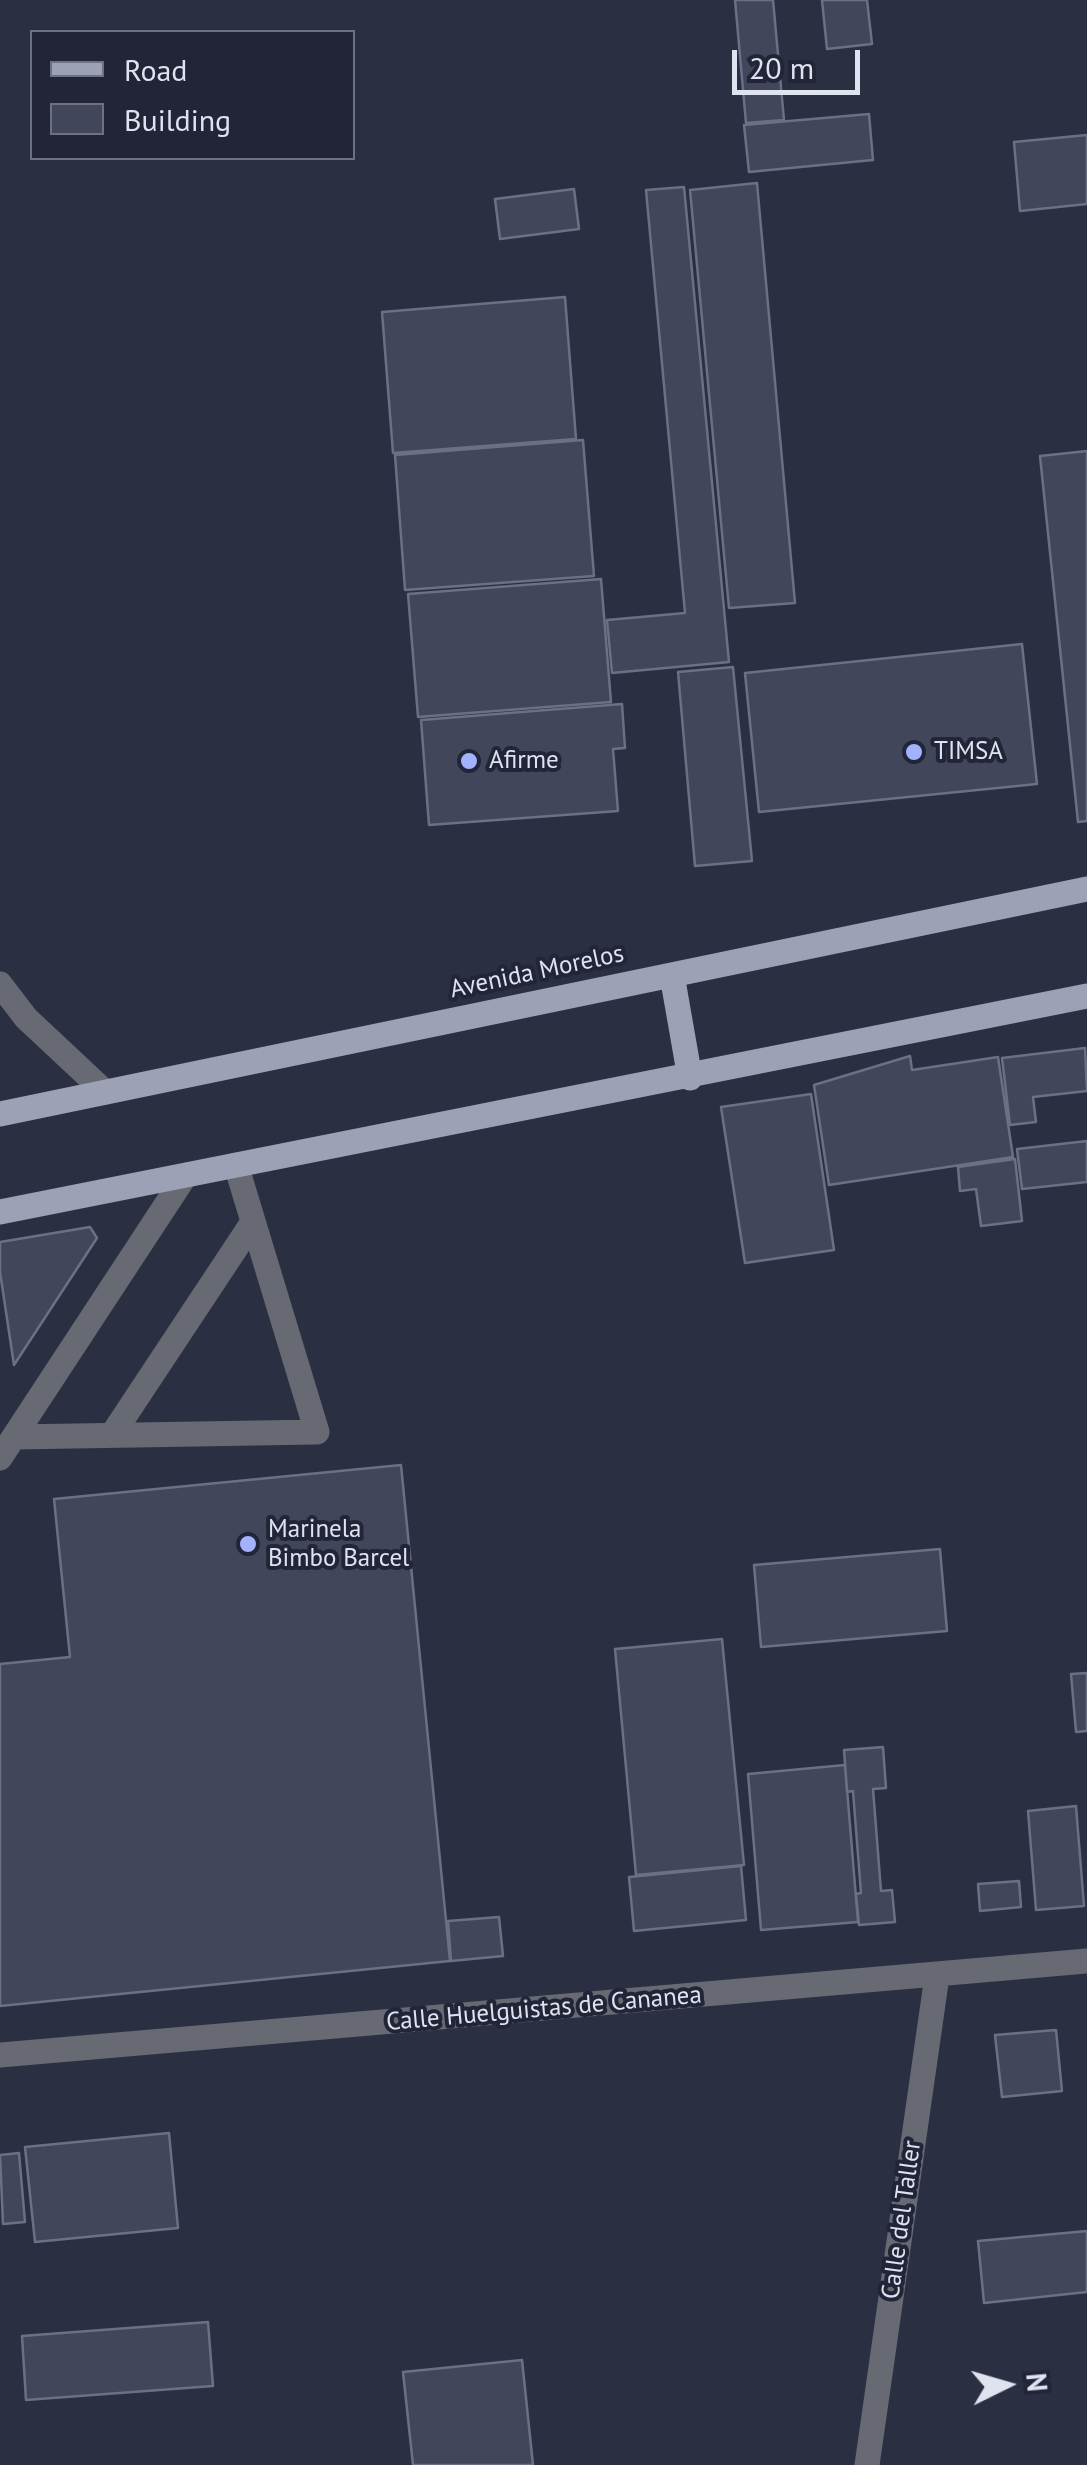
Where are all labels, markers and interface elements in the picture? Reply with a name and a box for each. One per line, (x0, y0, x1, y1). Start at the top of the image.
legend (30, 30, 355, 160)
scale bar (737, 30, 864, 92)
text: 20 m (749, 48, 814, 87)
text: Road (124, 50, 188, 89)
text: Building (124, 100, 231, 139)
place label: TIMSA (934, 737, 1003, 767)
marker: TIMSA (903, 741, 925, 763)
place label: Afirme (489, 746, 559, 776)
marker: Afirme (458, 750, 480, 772)
street label: Avenida Morelos (447, 939, 627, 1005)
place label: Marinela Bimbo Barcel (268, 1515, 409, 1574)
marker: Marinela Bimbo Barcel (237, 1533, 259, 1555)
street label: Calle Huelguistas de Cananea (385, 1980, 703, 2038)
street label: Calle del Taller (876, 2139, 928, 2301)
north arrow (957, 2335, 1057, 2435)
text: N (1018, 2372, 1057, 2393)

